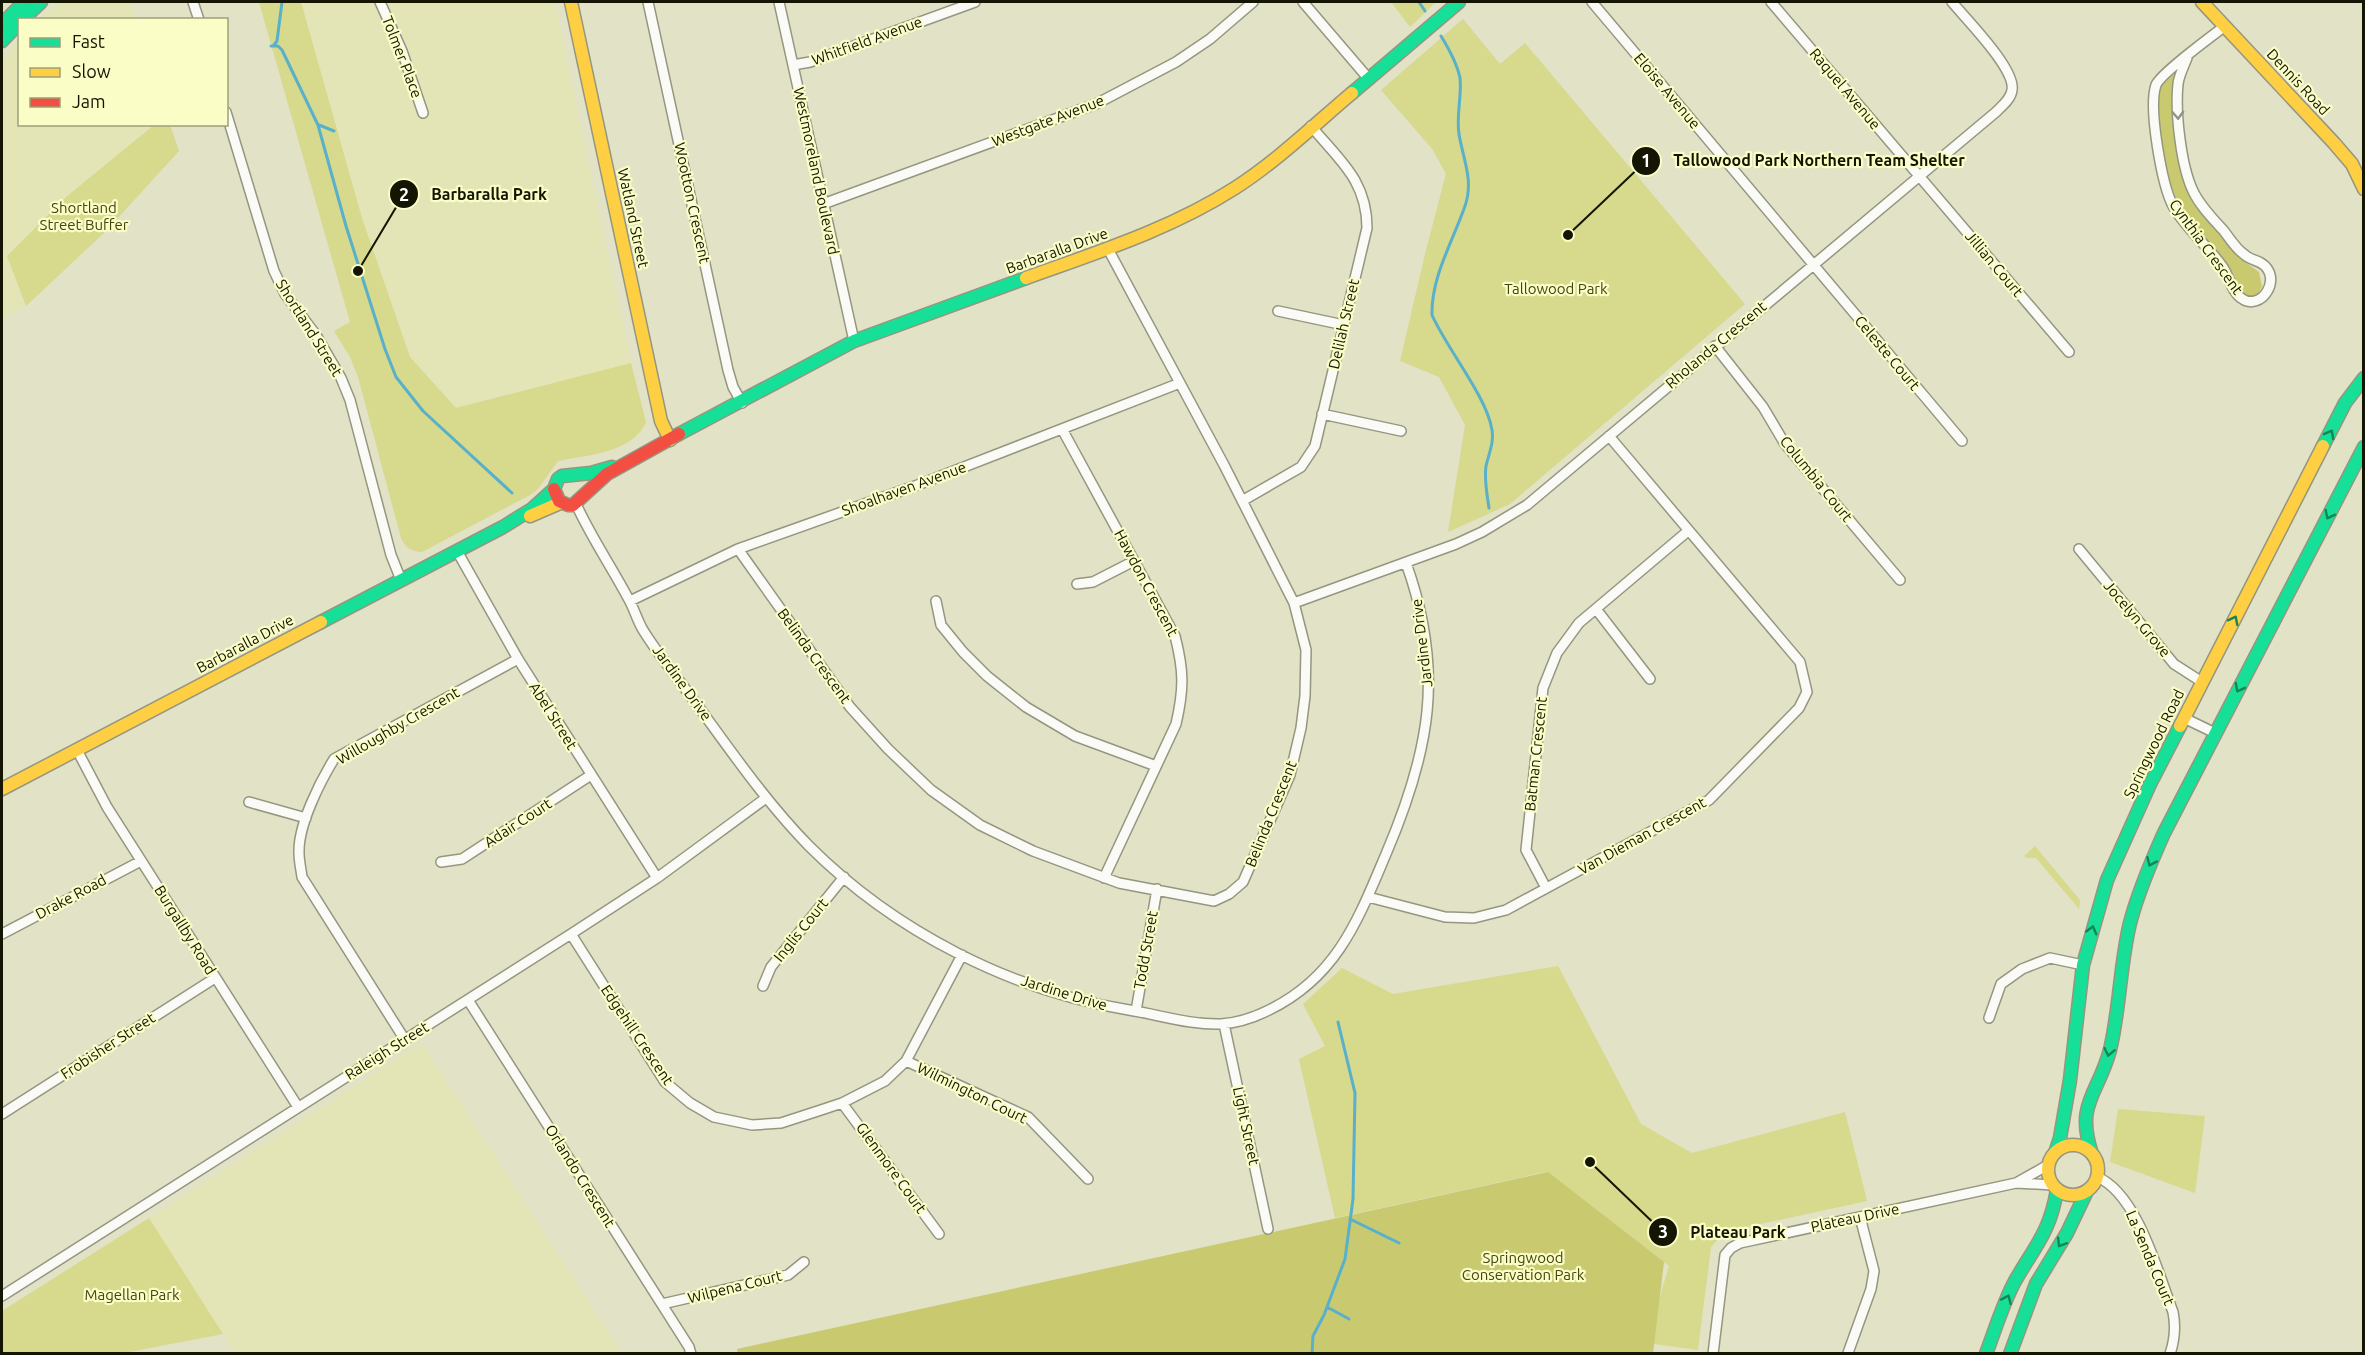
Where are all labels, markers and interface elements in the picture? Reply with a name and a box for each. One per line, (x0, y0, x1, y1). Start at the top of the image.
street label: Tolmer Place (379, 13, 426, 100)
street label: Whitfield Avenue (809, 13, 924, 68)
legend (18, 18, 228, 126)
text: Fast (72, 31, 105, 51)
street label: Raquel Avenue (1807, 45, 1884, 133)
street label: Dennis Road (2263, 45, 2333, 118)
street label: Eloise Avenue (1631, 49, 1704, 132)
text: Slow (72, 61, 111, 81)
street label: Westmoreland Boulevard (790, 85, 843, 256)
text: Jam (72, 91, 106, 111)
street label: Westgate Avenue (989, 91, 1106, 150)
one-way arrow (2172, 110, 2184, 119)
street label: Wootton Crescent (671, 141, 714, 265)
callout: Tallowood Park Northern Team Shelter (1631, 144, 1977, 178)
text: 1 (1641, 150, 1651, 170)
text: Tallowood Park Northern Team Shelter (1673, 151, 1965, 169)
street label: Watland Street (615, 166, 652, 269)
callout: Barbaralla Park (389, 177, 559, 211)
text: 2 (399, 184, 409, 204)
text: Barbaralla Park (431, 185, 547, 203)
street label: Cynthia Crescent (2166, 196, 2247, 298)
park label: Shortland Street Buffer (40, 199, 129, 233)
street label: Barbaralla Drive (1004, 224, 1110, 277)
street label: Jillian Court (1962, 227, 2027, 300)
street label: Shortland Street (273, 276, 346, 379)
street label: Delilah Street (1325, 277, 1362, 371)
park label: Tallowood Park (1504, 280, 1608, 297)
street label: Rholanda Crescent (1662, 297, 1770, 392)
street label: Celeste Court (1851, 312, 1923, 393)
one-way arrow (2323, 429, 2334, 440)
street label: Columbia Court (1777, 433, 1856, 525)
street label: Shoalhaven Avenue (839, 458, 968, 519)
one-way arrow (2325, 509, 2336, 519)
street label: Hawdon Crescent (1111, 526, 1182, 639)
street label: Jocelyn Grove (2101, 577, 2174, 660)
street label: Jardine Drive (1408, 598, 1435, 688)
street label: Belinda Crescent (774, 605, 855, 707)
street label: Barbaralla Drive (193, 611, 296, 676)
one-way arrow (2226, 615, 2238, 626)
street label: Jardine Drive (649, 642, 715, 724)
street label: Abel Street (526, 679, 581, 753)
one-way arrow (2234, 681, 2246, 692)
street label: Willoughby Crescent (333, 683, 462, 768)
street label: Springwood Road (2120, 687, 2187, 801)
street label: Batman Crescent (1521, 696, 1550, 812)
street label: Belinda Crescent (1241, 758, 1300, 869)
street label: Van Dieman Crescent (1575, 793, 1709, 878)
street label: Adair Court (481, 794, 555, 851)
one-way arrow (2147, 856, 2159, 867)
street label: Drake Road (33, 871, 109, 922)
street label: Burgallby Road (151, 882, 220, 977)
street label: Inglis Court (770, 894, 831, 965)
street label: Todd Street (1130, 909, 1161, 990)
one-way arrow (2085, 925, 2097, 936)
street label: Jardine Drive (1019, 971, 1109, 1014)
street label: Edgehill Crescent (598, 982, 677, 1088)
street label: Frobisher Street (57, 1009, 158, 1082)
street label: Raleigh Street (342, 1018, 432, 1083)
one-way arrow (2103, 1046, 2116, 1056)
street label: Wilmington Court (914, 1059, 1030, 1127)
street label: Light Street (1230, 1085, 1263, 1167)
street label: Glenmore Court (853, 1119, 930, 1216)
street label: Orlando Crescent (542, 1121, 619, 1230)
street label: Plateau Drive (1809, 1200, 1901, 1235)
street label: La Senda Court (2123, 1208, 2178, 1308)
callout: Plateau Park (1648, 1215, 1798, 1249)
text: 3 (1658, 1221, 1668, 1241)
text: Plateau Park (1690, 1223, 1786, 1241)
one-way arrow (2056, 1237, 2068, 1247)
park label: Springwood Conservation Park (1462, 1249, 1585, 1283)
street label: Wilpena Court (686, 1267, 784, 1306)
park label: Magellan Park (84, 1286, 180, 1303)
one-way arrow (2000, 1294, 2012, 1305)

